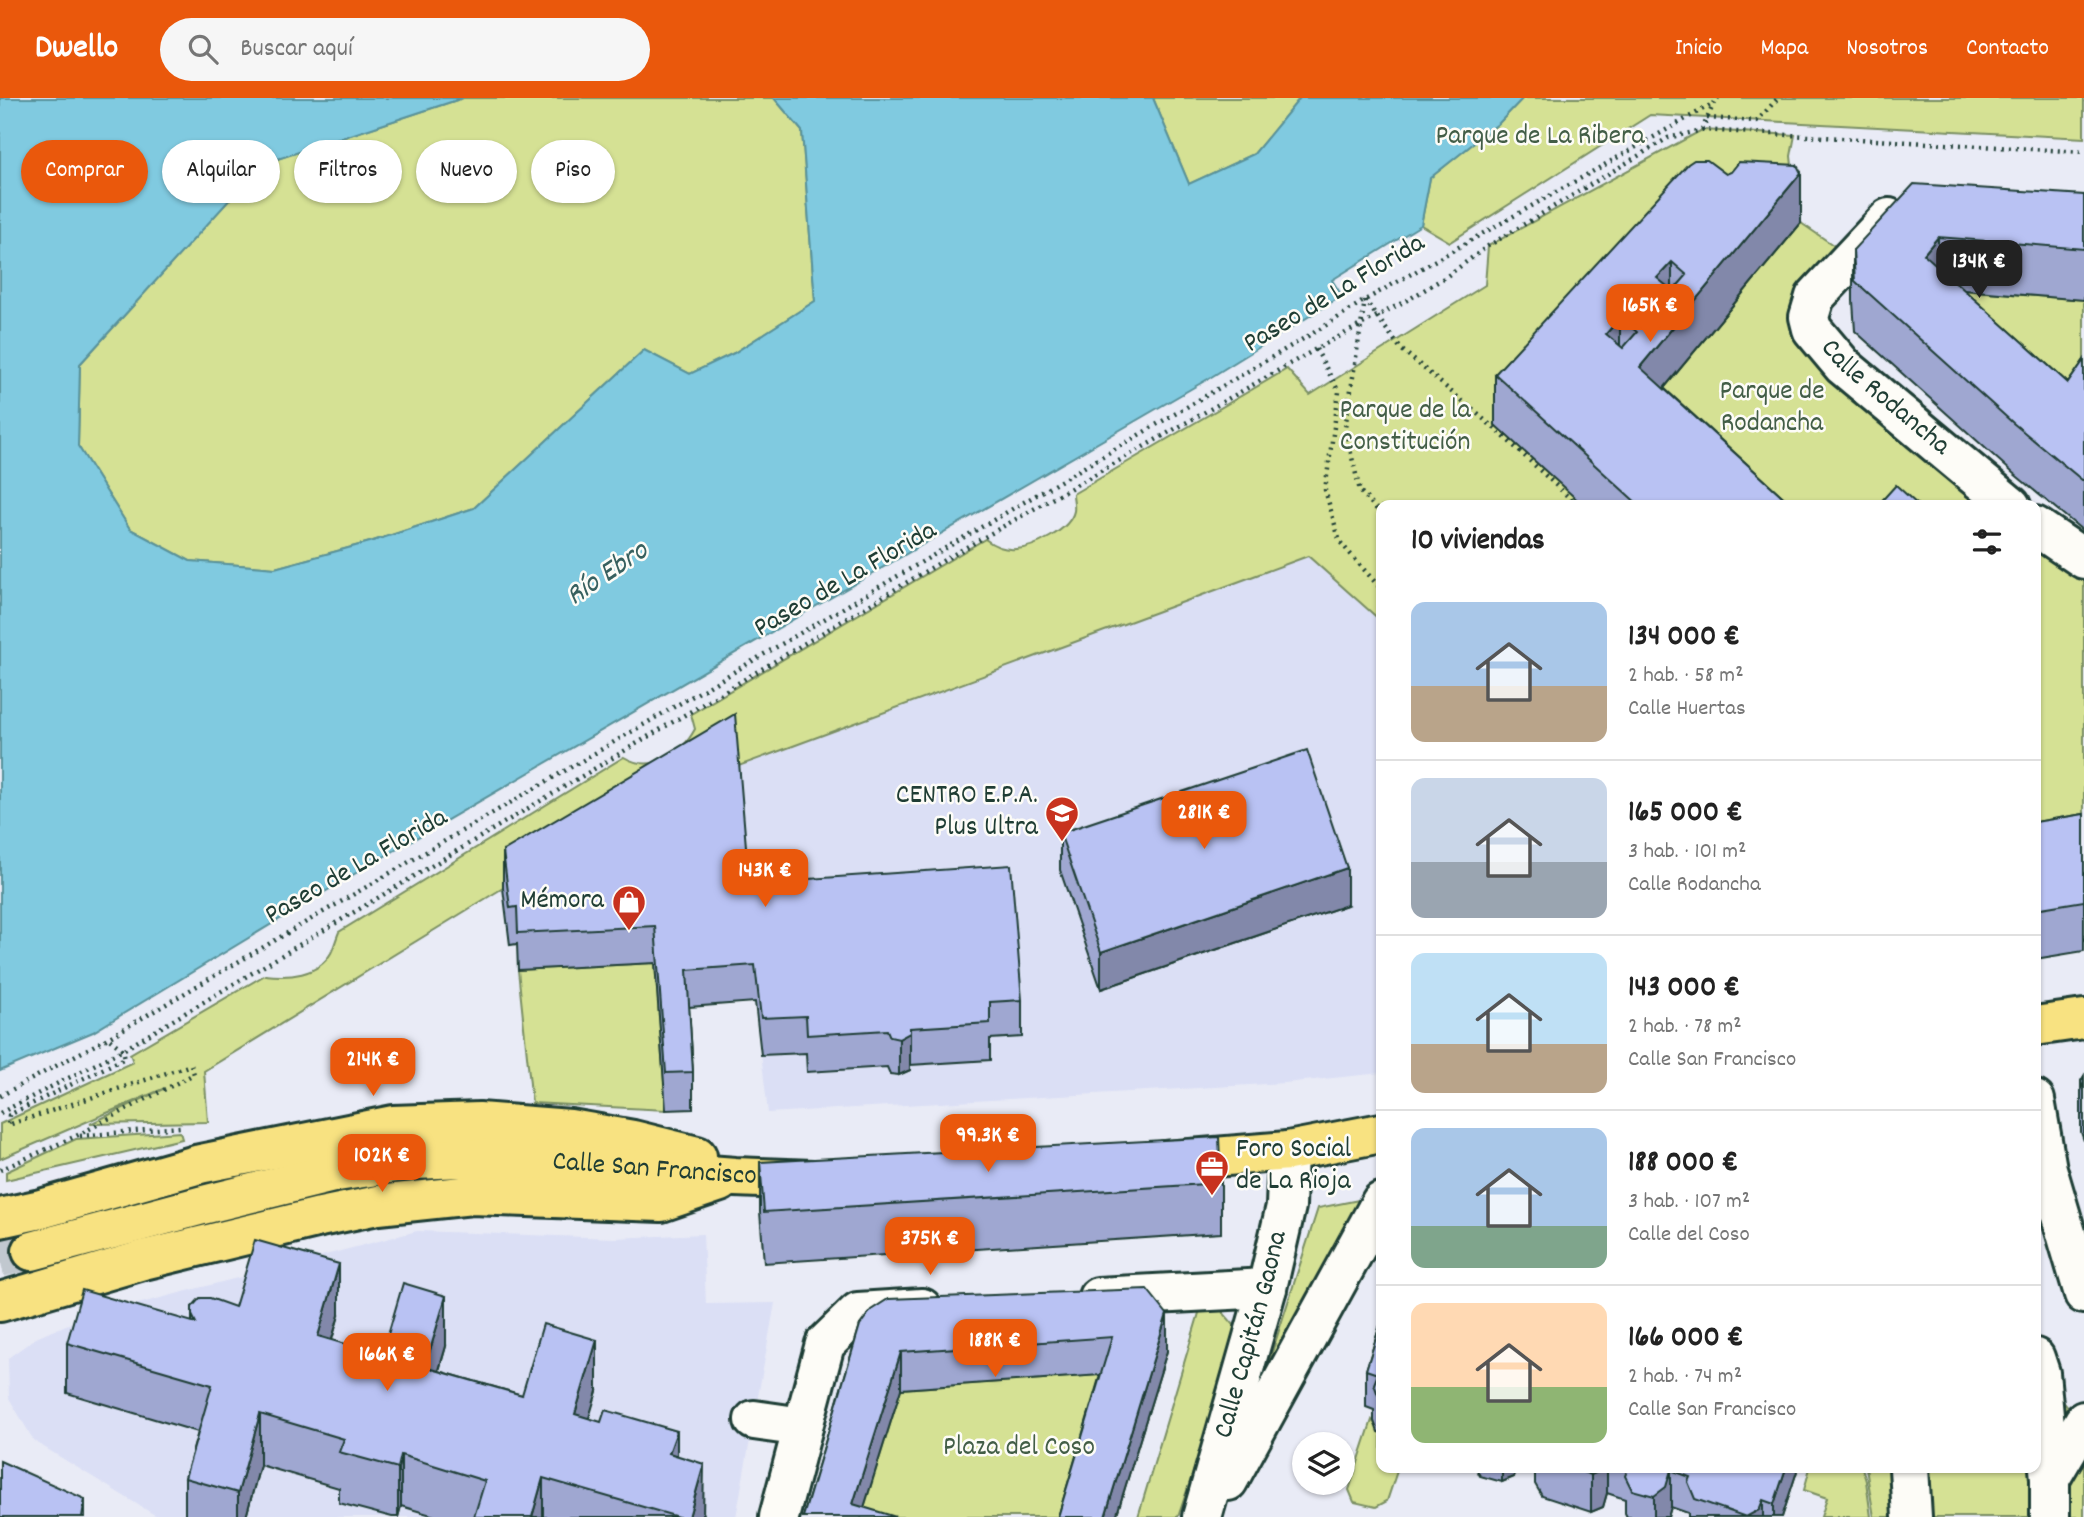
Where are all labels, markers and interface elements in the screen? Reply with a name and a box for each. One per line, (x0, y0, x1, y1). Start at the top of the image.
search box (160, 18, 650, 81)
text: Dwello (35, 26, 118, 73)
icon: search (184, 30, 222, 68)
text: Buscar aquí (240, 31, 353, 68)
text: Inicio (1675, 32, 1723, 66)
text: Mapa (1761, 32, 1808, 66)
text: Nosotros (1846, 32, 1928, 66)
text: Contacto (1966, 32, 2049, 66)
park label: Parque de La Ribera (1435, 118, 1645, 158)
chip: Comprar (21, 140, 148, 203)
chip: Alquilar (162, 140, 280, 203)
chip: Filtros (294, 140, 402, 203)
chip: Nuevo (416, 140, 517, 203)
chip: Piso (531, 140, 615, 203)
street label: Paseo de La Florida (1237, 225, 1434, 365)
pin: 134K € (1922, 240, 2036, 300)
text: 134K € (1952, 246, 2006, 279)
pin: 165K € (1593, 285, 1707, 344)
text: 165K € (1622, 290, 1678, 323)
street label: Calle Rodancha (1809, 331, 1959, 467)
park label: Parque de Rodancha (1720, 373, 1824, 445)
park label: Parque de la Constitución (1339, 392, 1471, 464)
street label: Paseo de La Florida (747, 512, 946, 650)
text: 10 viviendas (1411, 521, 1545, 564)
icon: filters (1968, 523, 2006, 561)
water label: Río Ebro (558, 531, 659, 618)
text: 134 000 € (1628, 617, 1740, 660)
icon: home (1467, 630, 1551, 714)
text: 2 hab. · 58 m² (1628, 660, 1744, 693)
text: Calle Huertas (1628, 693, 1746, 726)
place label: CENTRO E.P.A. Plus Ultra (896, 777, 1039, 849)
pin: 281K € (1147, 792, 1261, 851)
text: 165 000 € (1628, 793, 1743, 836)
school or university icon: CENTRO E.P.A. Plus Ultra (1043, 794, 1081, 843)
text: 281K € (1177, 797, 1231, 830)
street label: Paseo de La Florida (258, 799, 457, 937)
icon: home (1467, 806, 1551, 890)
text: 3 hab. · 101 m² (1628, 836, 1746, 869)
pin: 143K € (708, 850, 822, 909)
text: 143K € (738, 855, 792, 888)
text: Calle Rodancha (1628, 869, 1761, 902)
place label: Mémora (520, 882, 605, 922)
shop icon: Mémora (610, 883, 648, 932)
text: 143 000 € (1628, 968, 1740, 1011)
icon: home (1467, 981, 1551, 1065)
text: 2 hab. · 78 m² (1628, 1011, 1742, 1044)
pin: 214K € (316, 1038, 430, 1098)
text: 214K € (346, 1044, 400, 1077)
text: Calle San Francisco (1628, 1044, 1796, 1077)
pin: 99.3K € (923, 1114, 1053, 1174)
text: 99.3K € (956, 1120, 1020, 1153)
place label: Foro Social de La Rioja (1236, 1131, 1352, 1203)
pin: 102K € (325, 1134, 439, 1194)
text: 102K € (354, 1140, 410, 1173)
street label: Calle San Francisco (551, 1143, 757, 1198)
text: 188 000 € (1628, 1143, 1738, 1186)
office icon: Foro Social de La Rioja (1193, 1148, 1231, 1197)
icon: home (1467, 1156, 1551, 1240)
text: 3 hab. · 107 m² (1628, 1186, 1750, 1219)
pin: 375K € (873, 1218, 987, 1277)
text: Calle del Coso (1628, 1219, 1750, 1252)
text: 375K € (901, 1223, 959, 1256)
street label: Calle Capitán Gaona (1205, 1226, 1300, 1443)
text: 166 000 € (1628, 1318, 1744, 1361)
pin: 188K € (938, 1320, 1052, 1379)
text: 188K € (969, 1325, 1021, 1358)
icon: home (1467, 1331, 1551, 1415)
pin: 166K € (330, 1334, 444, 1393)
text: 166K € (359, 1339, 415, 1372)
text: 2 hab. · 74 m² (1628, 1361, 1742, 1394)
text: Calle San Francisco (1628, 1394, 1796, 1427)
park label: Plaza del Coso (943, 1429, 1095, 1469)
map controls (1292, 1432, 1355, 1495)
button: layers (1292, 1432, 1355, 1495)

